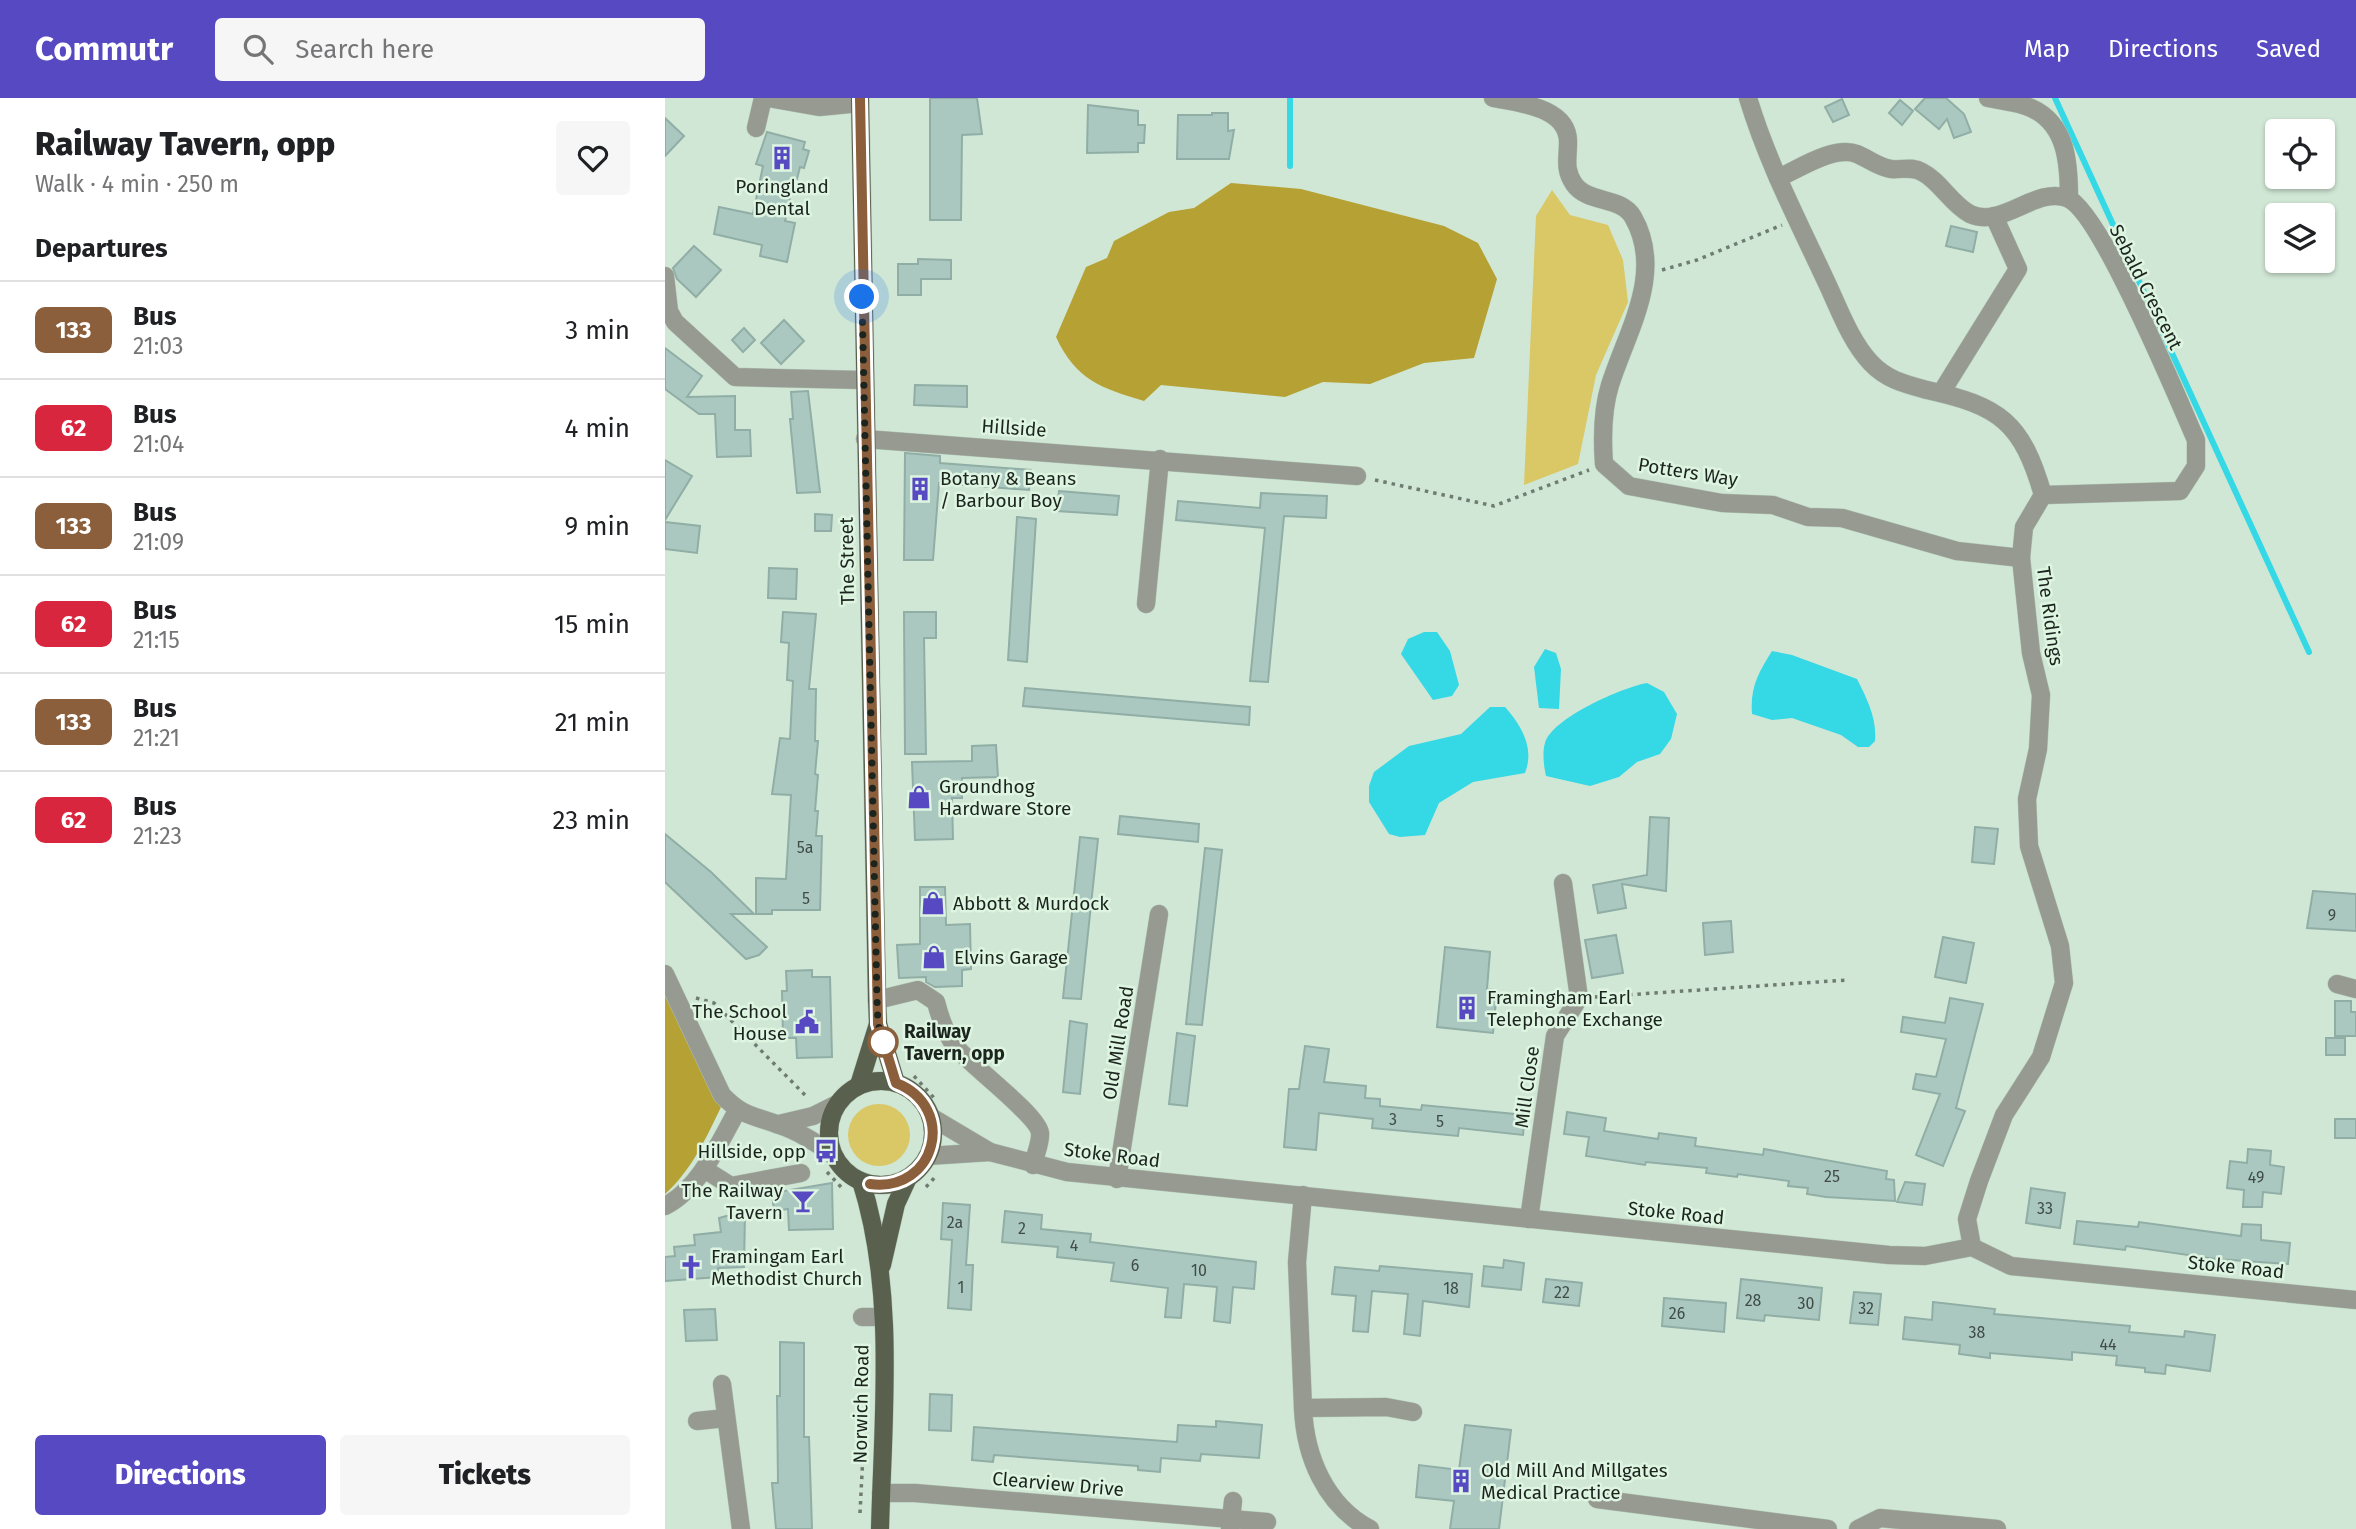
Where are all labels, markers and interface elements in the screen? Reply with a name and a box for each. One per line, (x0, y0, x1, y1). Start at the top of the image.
search box (215, 18, 705, 81)
text: Commutr (35, 29, 173, 69)
icon: search (239, 30, 277, 68)
text: Search here (295, 34, 434, 65)
text: Map (2024, 35, 2070, 63)
text: Directions (2108, 35, 2218, 63)
text: Saved (2256, 35, 2321, 63)
map controls (2265, 119, 2335, 273)
button: locate (2265, 119, 2335, 189)
button: heart (556, 121, 630, 195)
text: Railway Tavern, opp (35, 124, 335, 164)
building icon: Poringland Dental (768, 144, 796, 172)
text: Walk · 4 min · 250 m (35, 170, 239, 198)
place label: Poringland Dental (735, 175, 829, 220)
button: layers (2265, 203, 2335, 273)
street label: Sebald Crescent (2105, 221, 2187, 353)
text: Departures (35, 233, 168, 264)
your location (844, 279, 879, 314)
text: Bus (133, 301, 176, 332)
text: 3 min (565, 315, 630, 346)
text: 133 (55, 316, 92, 344)
text: 21:03 (133, 332, 183, 360)
text: Bus (133, 399, 176, 430)
text: 4 min (564, 413, 630, 444)
text: 62 (61, 414, 86, 442)
street label: Hillside (981, 414, 1047, 442)
text: 21:04 (133, 430, 184, 458)
street label: Potters Way (1636, 453, 1740, 491)
place label: Botany & Beans / Barbour Boy (940, 467, 1076, 512)
building icon: Botany & Beans / Barbour Boy (906, 475, 934, 503)
text: Bus (133, 497, 176, 528)
text: 9 min (565, 511, 630, 542)
text: 133 (55, 512, 92, 540)
street label: The Street (835, 517, 859, 605)
text: 21:09 (133, 528, 184, 556)
street label: The Ridings (2032, 565, 2068, 667)
text: Bus (133, 595, 176, 626)
text: 15 min (554, 609, 630, 640)
text: 62 (61, 610, 86, 638)
text: 21:15 (133, 626, 180, 654)
text: Bus (133, 693, 176, 724)
text: 21 min (555, 707, 630, 738)
text: 133 (55, 708, 92, 736)
text: 21:21 (133, 724, 180, 752)
place label: Groundhog Hardware Store (939, 775, 1071, 820)
shop icon: Groundhog Hardware Store (905, 783, 933, 811)
text: Bus (133, 791, 176, 822)
text: 23 min (553, 805, 630, 836)
text: 62 (61, 806, 86, 834)
text: 21:23 (133, 822, 182, 850)
house number: 5a (797, 838, 813, 857)
house number: 5 (802, 889, 810, 908)
shop icon: Abbott & Murdock (919, 889, 947, 917)
place label: Abbott & Murdock (953, 892, 1109, 915)
house number: 9 (2328, 906, 2336, 925)
shop icon: Elvins Garage (920, 943, 948, 971)
place label: Elvins Garage (954, 946, 1068, 969)
street label: Old Mill Road (1098, 984, 1138, 1102)
place label: Framingham Earl Telephone Exchange (1487, 986, 1663, 1031)
building icon: Framingham Earl Telephone Exchange (1453, 994, 1481, 1022)
place label: The School House (692, 1000, 787, 1045)
public building icon: The School House (793, 1008, 821, 1036)
place label: Railway Tavern, opp (904, 1020, 1005, 1065)
marker: Railway Tavern, opp (868, 1027, 898, 1057)
street label: Mill Close (1510, 1045, 1544, 1129)
house number: 3 (1389, 1110, 1397, 1129)
house number: 5 (1436, 1112, 1444, 1131)
bus stop icon: Hillside, opp (812, 1137, 840, 1165)
street label: Stoke Road (1063, 1138, 1161, 1172)
place label: Hillside, opp (698, 1140, 806, 1163)
house number: 25 (1824, 1167, 1840, 1186)
house number: 49 (2248, 1168, 2264, 1187)
place label: The Railway Tavern (681, 1179, 784, 1224)
bar icon: The Railway Tavern (789, 1187, 817, 1215)
street label: Stoke Road (1627, 1197, 1725, 1229)
house number: 33 (2037, 1199, 2053, 1218)
house number: 2a (947, 1213, 963, 1232)
house number: 2 (1018, 1219, 1026, 1238)
house number: 4 (1070, 1236, 1079, 1255)
place label: Framingam Earl Methodist Church (711, 1245, 862, 1290)
street label: Stoke Road (2187, 1251, 2285, 1283)
church icon: Framingam Earl Methodist Church (677, 1253, 705, 1281)
house number: 6 (1131, 1256, 1139, 1275)
house number: 10 (1191, 1261, 1207, 1280)
house number: 1 (958, 1278, 964, 1297)
house number: 18 (1443, 1279, 1459, 1298)
house number: 22 (1554, 1283, 1570, 1302)
house number: 28 (1745, 1291, 1762, 1310)
house number: 30 (1798, 1294, 1815, 1313)
house number: 32 (1858, 1299, 1874, 1318)
house number: 26 (1669, 1304, 1685, 1323)
house number: 38 (1969, 1323, 1986, 1342)
house number: 44 (2099, 1335, 2117, 1354)
street label: Norwich Road (848, 1344, 874, 1464)
button: Directions (35, 1435, 326, 1515)
button: Tickets (340, 1435, 630, 1515)
place label: Old Mill And Millgates Medical Practice (1481, 1459, 1668, 1504)
street label: Clearview Drive (991, 1467, 1125, 1501)
building icon: Old Mill And Millgates Medical Practice (1447, 1467, 1475, 1495)

